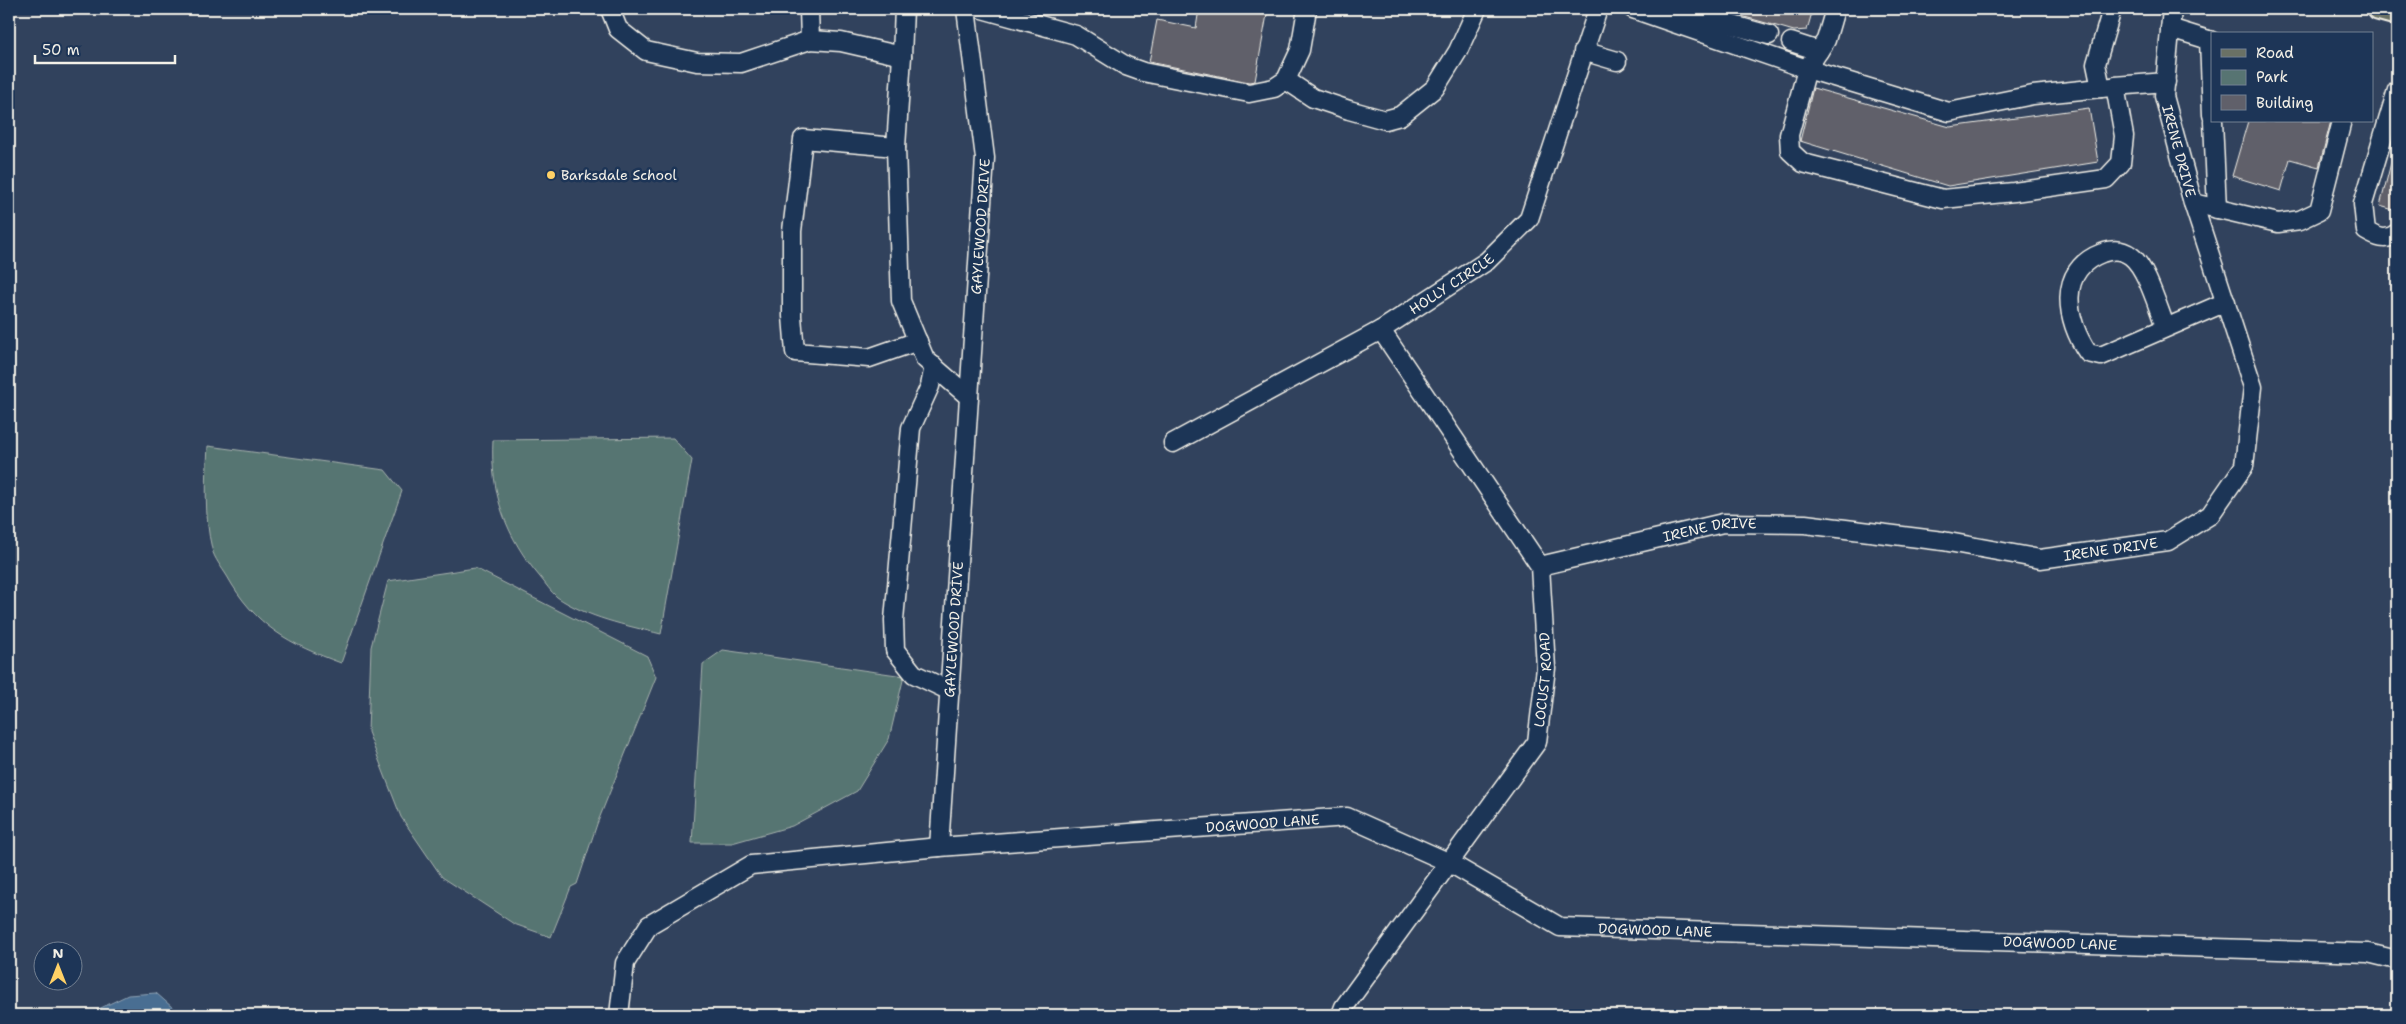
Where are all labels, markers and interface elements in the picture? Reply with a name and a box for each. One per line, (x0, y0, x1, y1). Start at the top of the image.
scale bar (35, 32, 175, 64)
legend (2211, 32, 2374, 122)
text: 50 m (42, 40, 80, 60)
text: Road (2256, 43, 2294, 63)
text: Park (2256, 67, 2288, 87)
text: Building (2256, 93, 2313, 113)
street label: IRENE DRIVE (2158, 103, 2200, 199)
street label: GAYLEWOOD DRIVE (967, 158, 994, 295)
place label: Barksdale School (561, 166, 677, 184)
marker: Barksdale School (545, 169, 557, 181)
street label: HOLLY CIRCLE (1406, 250, 1498, 318)
street label: IRENE DRIVE (1661, 514, 1757, 546)
street label: IRENE DRIVE (2062, 534, 2159, 565)
street label: GAYLEWOOD DRIVE (940, 561, 967, 698)
street label: LOCUST ROAD (1530, 632, 1555, 728)
street label: DOGWOOD LANE (1205, 810, 1320, 836)
street label: DOGWOOD LANE (1598, 919, 1713, 941)
street label: DOGWOOD LANE (2003, 932, 2118, 954)
north arrow (32, 942, 82, 992)
text: N (52, 944, 64, 962)

